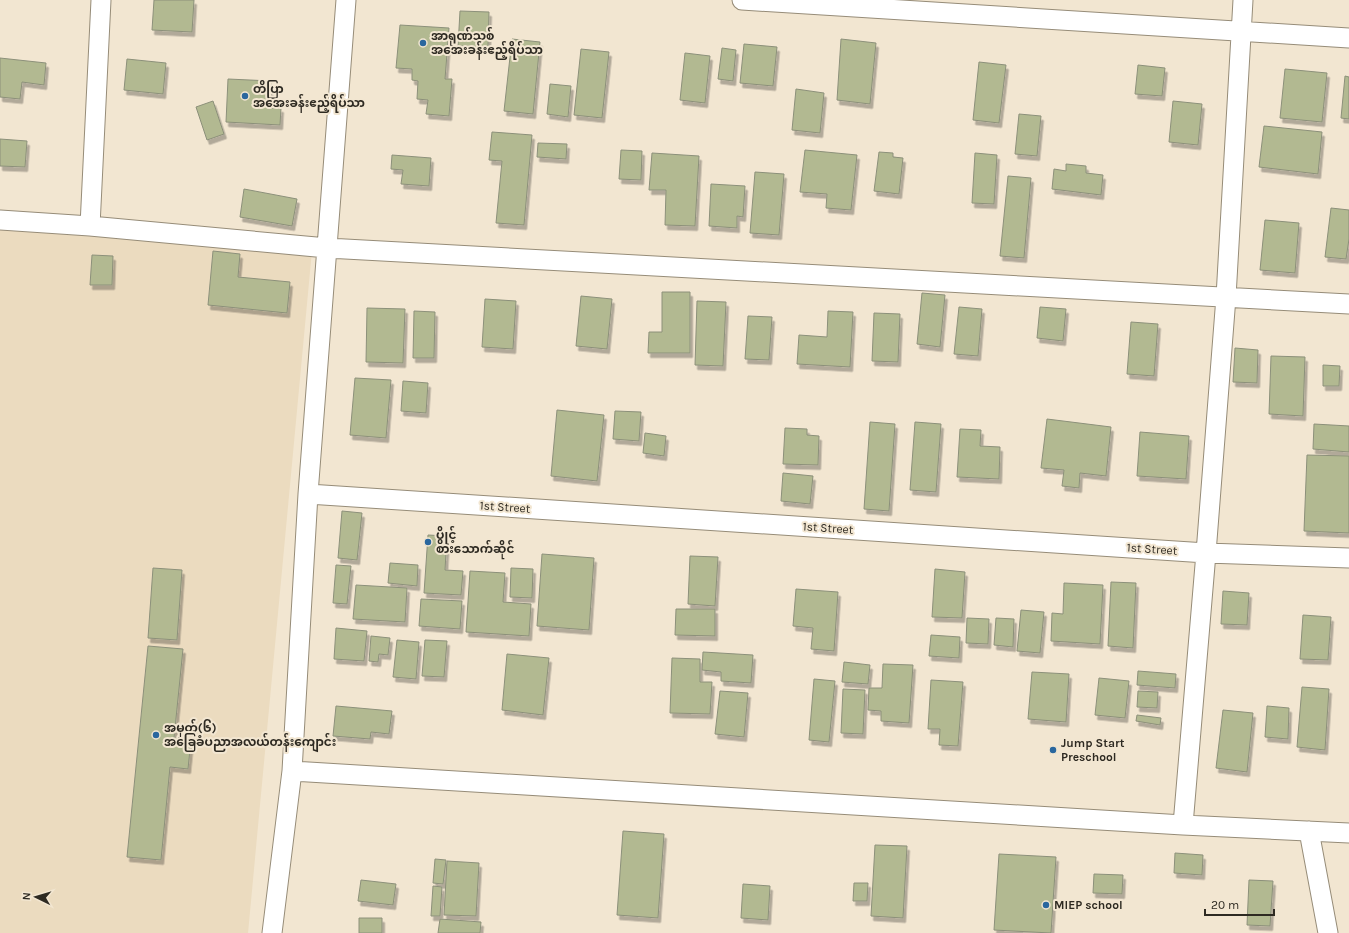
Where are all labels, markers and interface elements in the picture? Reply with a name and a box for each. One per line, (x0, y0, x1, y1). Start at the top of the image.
place label: အာရုဏ်သစ် အအေးခန်းဧည့်ရိပ်သာ (431, 26, 543, 60)
marker: အာရုဏ်သစ် အအေးခန်းဧည့်ရိပ်သာ (418, 38, 428, 48)
place label: တိပြာ အအေးခန်းဧည့်ရိပ်သာ (253, 80, 365, 113)
marker: တိပြာ အအေးခန်းဧည့်ရိပ်သာ (240, 91, 250, 101)
street label: 1st Street (479, 498, 531, 516)
street label: 1st Street (802, 519, 854, 537)
place label: ပွိုင့် စားသောက်ဆိုင် (436, 525, 514, 560)
marker: ပွိုင့် စားသောက်ဆိုင် (423, 537, 433, 547)
street label: 1st Street (1126, 540, 1178, 558)
place label: အမှတ်(၆) အခြေခံပညာအလယ်တန်းကျောင်း (164, 718, 336, 753)
marker: အမှတ်(၆) အခြေခံပညာအလယ်တန်းကျောင်း (151, 730, 161, 740)
place label: Jump Start Preschool (1061, 736, 1125, 764)
marker: Jump Start Preschool (1048, 745, 1058, 755)
north arrow (16, 877, 56, 917)
scale bar (1205, 891, 1274, 917)
text: N (20, 892, 33, 901)
place label: MIEP school (1054, 898, 1123, 912)
text: 20 m (1211, 898, 1239, 912)
marker: MIEP school (1041, 900, 1051, 910)

